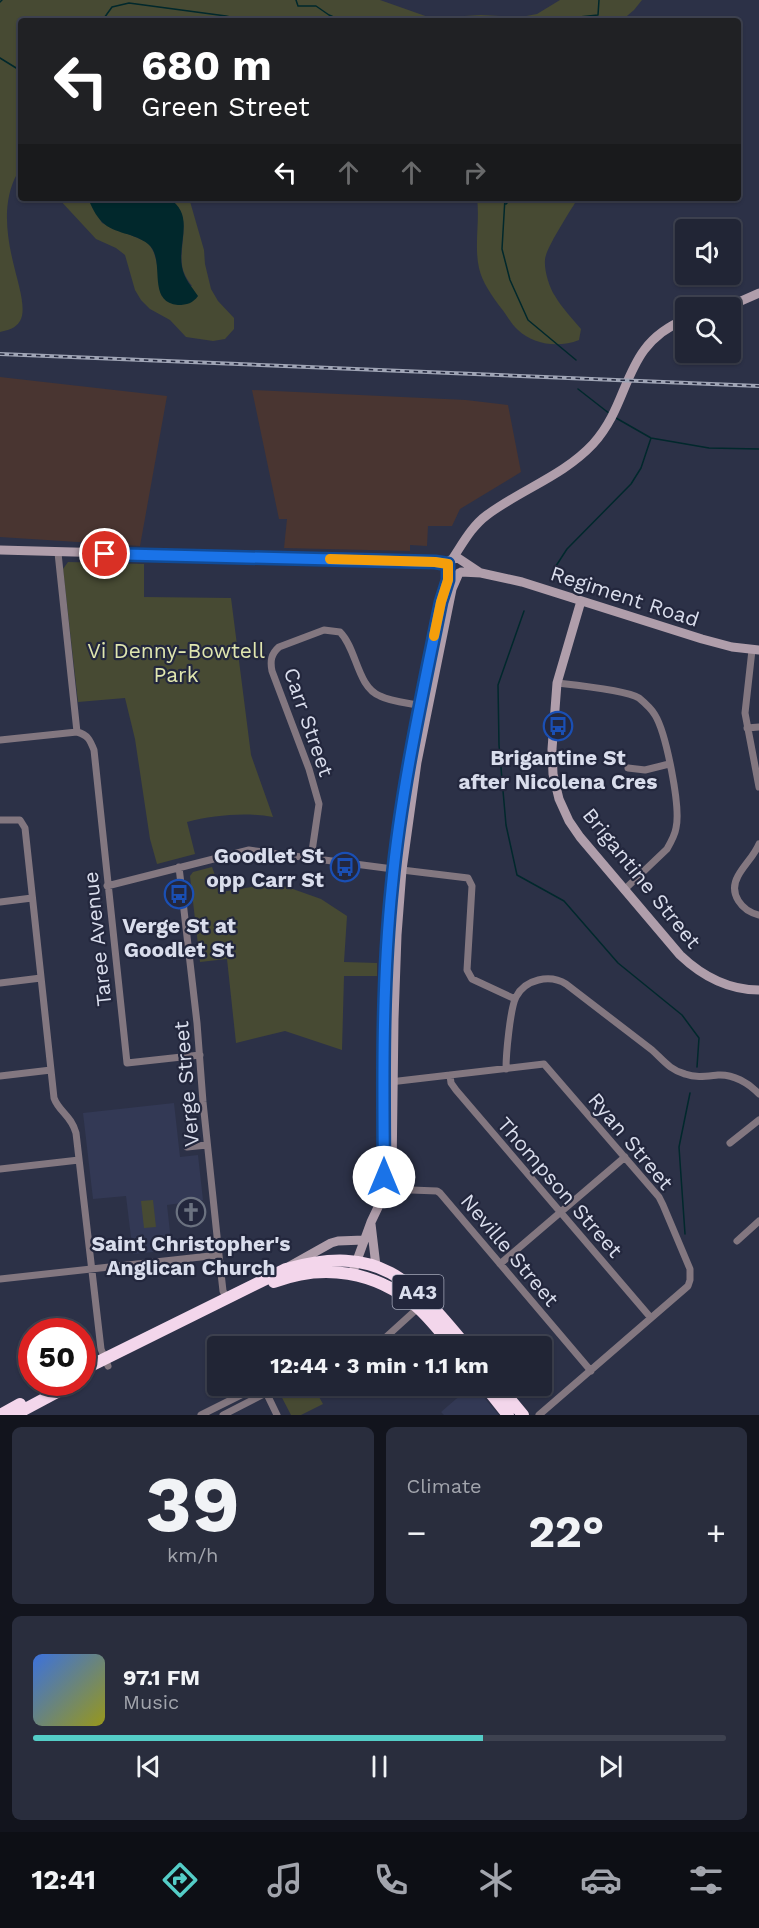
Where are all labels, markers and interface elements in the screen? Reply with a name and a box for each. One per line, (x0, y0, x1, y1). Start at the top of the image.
text: 680 m (141, 41, 272, 90)
icon: left (42, 42, 120, 120)
text: Green Street (141, 91, 309, 123)
icon: left (269, 156, 302, 189)
icon: ahead (332, 156, 365, 189)
icon: ahead (395, 156, 428, 189)
icon: right (458, 156, 491, 189)
map controls (675, 219, 741, 363)
button: sound (675, 219, 741, 285)
button: search (675, 297, 741, 363)
pin (79, 528, 130, 579)
icon: arrive (88, 537, 121, 570)
street label: Regiment Road (548, 560, 702, 632)
park label: Vi Denny-Bowtell Park (87, 638, 265, 687)
street label: Carr Street (279, 664, 339, 780)
bus stop icon: Brigantine St after Nicolena Cres (542, 710, 574, 742)
place label: Brigantine St after Nicolena Cres (459, 745, 657, 794)
street label: Brigantine Street (578, 803, 706, 953)
place label: Goodlet St opp Carr St (206, 843, 324, 892)
bus stop icon: Goodlet St opp Carr St (329, 851, 361, 883)
street label: Taree Avenue (77, 870, 117, 1008)
bus stop icon: Verge St at Goodlet St (163, 878, 195, 910)
place label: Verge St at Goodlet St (122, 913, 236, 962)
street label: Verge Street (168, 1020, 204, 1148)
street label: Ryan Street (583, 1087, 679, 1195)
street label: Thompson Street (492, 1112, 628, 1263)
position arrow (352, 1145, 416, 1209)
street label: Neville Street (456, 1189, 564, 1311)
church icon: Saint Christopher's Anglican Church (175, 1196, 207, 1228)
place label: Saint Christopher's Anglican Church (92, 1231, 291, 1280)
road number: A43 (392, 1275, 444, 1309)
speed limit sign: 50 (18, 1318, 96, 1396)
text: 12:44 · 3 min · 1.1 km (270, 1353, 489, 1378)
text: 39 (146, 1458, 240, 1550)
text: Climate (407, 1474, 482, 1498)
text: 22° (528, 1505, 604, 1558)
text: − (407, 1513, 426, 1552)
text: + (706, 1513, 726, 1552)
text: km/h (167, 1543, 219, 1567)
text: 97.1 FM (123, 1665, 200, 1690)
text: Music (123, 1690, 179, 1714)
icon: previous (132, 1750, 165, 1783)
icon: pause (363, 1750, 396, 1783)
icon: next (594, 1750, 627, 1783)
icon: directions (159, 1859, 201, 1901)
icon: music (264, 1859, 306, 1901)
icon: phone (370, 1859, 412, 1901)
icon: climate (475, 1859, 517, 1901)
icon: car (580, 1859, 622, 1901)
icon: filters (685, 1859, 727, 1901)
text: 12:41 (32, 1864, 96, 1896)

